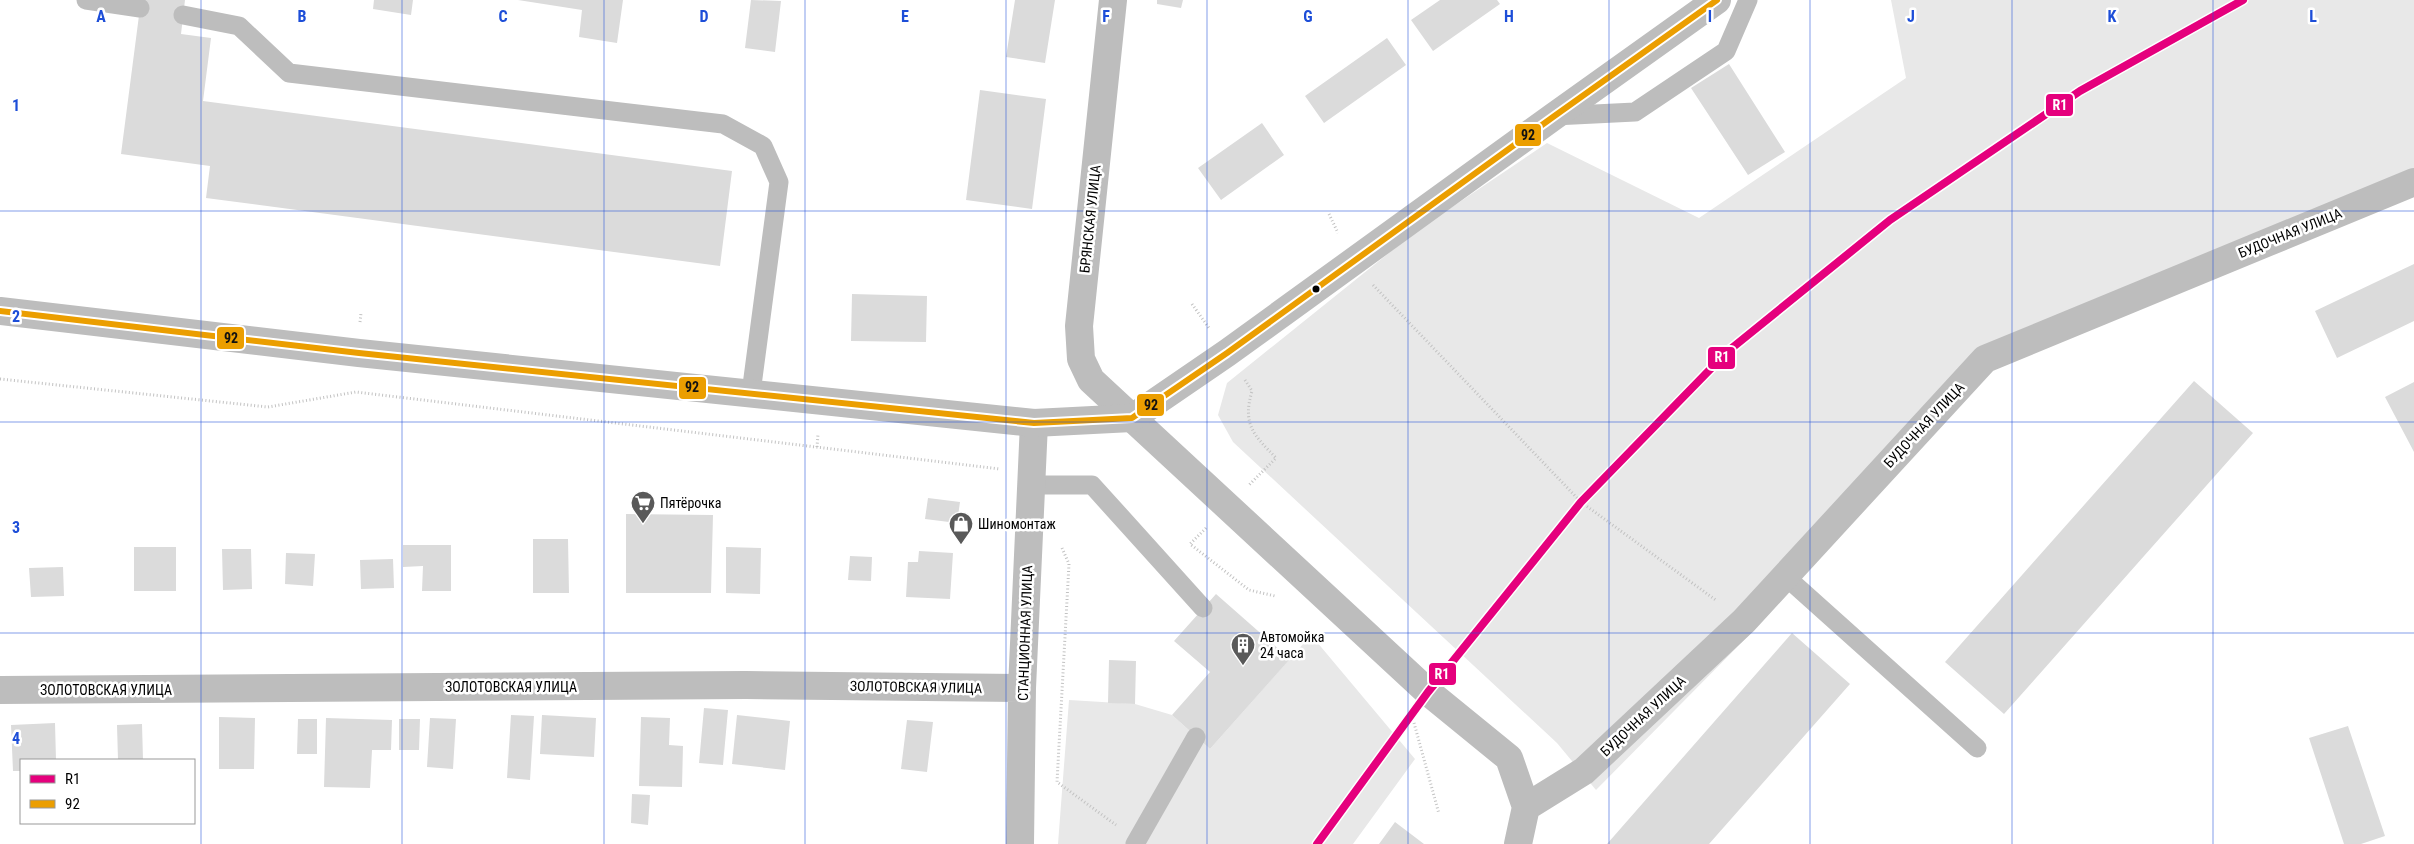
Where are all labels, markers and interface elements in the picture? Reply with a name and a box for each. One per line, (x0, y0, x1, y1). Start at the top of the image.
text: A (96, 7, 106, 26)
text: B (298, 7, 307, 26)
text: C (498, 7, 508, 26)
text: D (699, 7, 709, 26)
text: E (901, 7, 909, 26)
text: F (1102, 7, 1110, 26)
text: G (1303, 7, 1313, 26)
text: H (1504, 7, 1514, 26)
text: I (1708, 7, 1712, 26)
text: J (1907, 7, 1915, 26)
text: K (2108, 7, 2117, 26)
text: L (2309, 7, 2317, 26)
line badge: R1 (2045, 93, 2074, 117)
text: 1 (12, 96, 20, 115)
text: R1 (2053, 97, 2067, 113)
line badge: 92 (1514, 123, 1542, 147)
text: 92 (1521, 127, 1535, 143)
street label: БРЯНСКАЯ УЛИЦА (1076, 164, 1104, 274)
street label: БУДОЧНАЯ УЛИЦА (2236, 205, 2344, 261)
unlabelled marker (1311, 284, 1321, 294)
text: 2 (12, 307, 20, 326)
line badge: 92 (216, 326, 245, 350)
text: 92 (224, 330, 238, 346)
line badge: R1 (1707, 346, 1736, 370)
text: R1 (1715, 349, 1729, 365)
line badge: 92 (678, 376, 707, 400)
text: 92 (685, 379, 699, 395)
street label: БУДОЧНАЯ УЛИЦА (1881, 379, 1967, 471)
line badge: 92 (1136, 393, 1165, 417)
text: 92 (1144, 397, 1158, 413)
supermarket icon: Пятёрочка (630, 490, 656, 524)
place label: Пятёрочка (660, 495, 722, 511)
shop icon: Шиномонтаж (948, 511, 974, 545)
place label: Шиномонтаж (978, 516, 1056, 532)
text: 3 (12, 518, 20, 537)
street label: СТАНЦИОННАЯ УЛИЦА (1015, 565, 1035, 701)
place label: Автомойка 24 часа (1260, 629, 1324, 661)
building icon: Автомойка 24 часа (1230, 632, 1256, 666)
line badge: R1 (1428, 662, 1457, 686)
text: R1 (1435, 666, 1449, 682)
street label: БУДОЧНАЯ УЛИЦА (1597, 673, 1689, 759)
street label: ЗОЛОТОВСКАЯ УЛИЦА (850, 678, 982, 696)
street label: ЗОЛОТОВСКАЯ УЛИЦА (445, 679, 577, 695)
street label: ЗОЛОТОВСКАЯ УЛИЦА (40, 682, 172, 698)
text: 4 (12, 729, 20, 748)
legend (20, 759, 195, 824)
text: R1 (65, 770, 80, 788)
text: 92 (65, 795, 80, 813)

